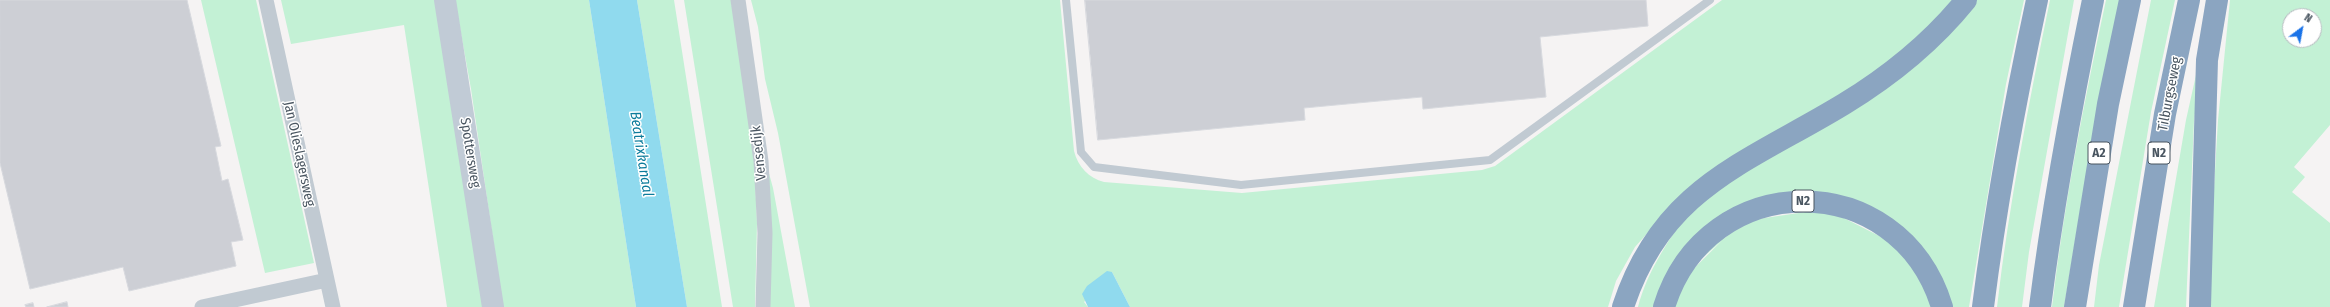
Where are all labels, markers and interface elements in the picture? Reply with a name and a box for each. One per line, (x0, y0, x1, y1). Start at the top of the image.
north arrow (2282, 8, 2322, 48)
text: N (2302, 11, 2314, 26)
street label: Tilburgseweg (2155, 55, 2185, 133)
street label: Jan Olieslagersweg (280, 100, 318, 208)
water label: Beatrixkanaal (625, 110, 657, 198)
street label: Spottersweg (456, 117, 484, 189)
street label: Vensedijk (748, 125, 770, 181)
road number: A2 (2088, 142, 2110, 164)
road number: N2 (2148, 142, 2170, 164)
road number: N2 (1792, 190, 1814, 212)

